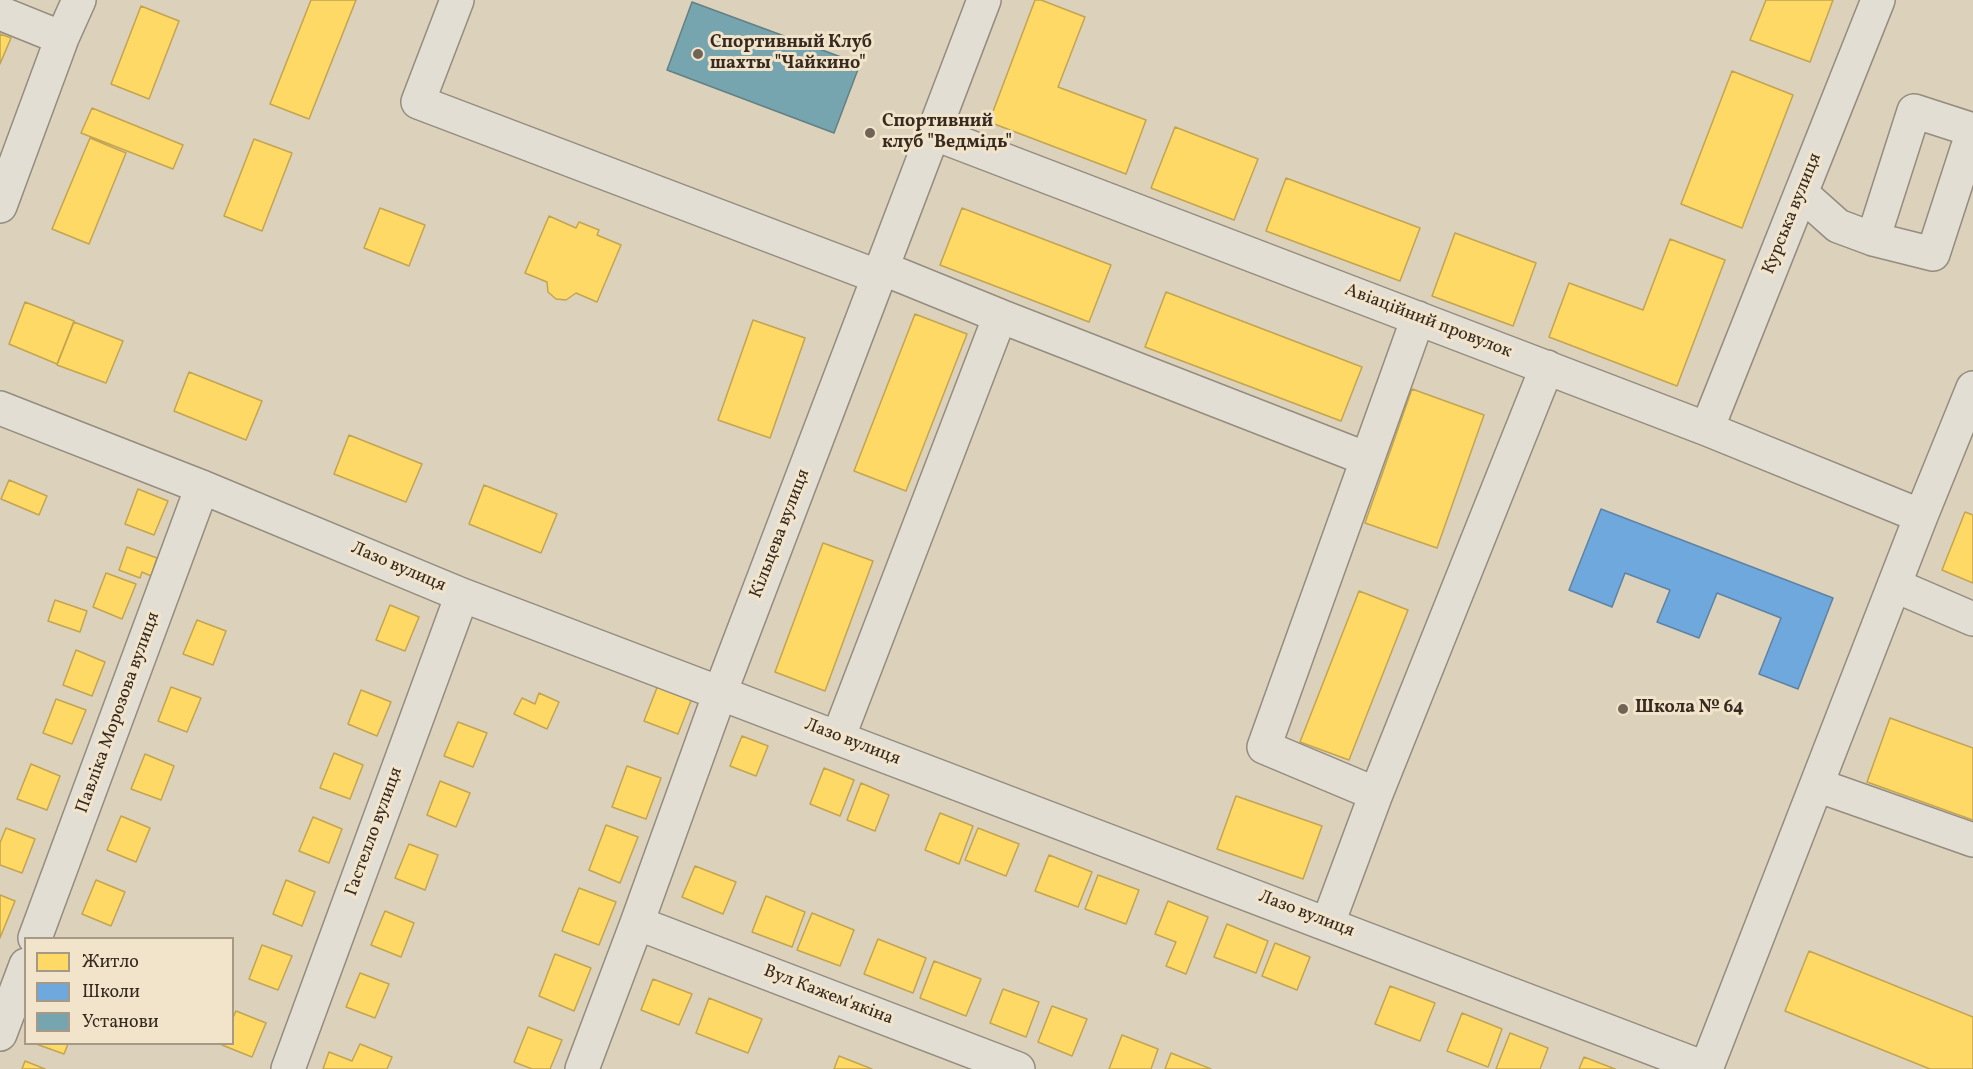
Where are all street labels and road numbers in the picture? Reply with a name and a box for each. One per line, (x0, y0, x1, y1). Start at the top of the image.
street label: Курська вулиця (1759, 150, 1827, 278)
street label: Авіаційний провулок (1341, 280, 1515, 364)
street label: Кільцева вулиця (746, 466, 816, 602)
street label: Лазо вулиця (347, 538, 449, 598)
street label: Павліка Морозова вулиця (72, 609, 166, 817)
street label: Лазо вулиця (801, 715, 903, 771)
street label: Гастелло вулиця (342, 765, 408, 899)
street label: Лазо вулиця (1255, 887, 1357, 943)
street label: Вул Кажем'якіна (760, 961, 896, 1031)

